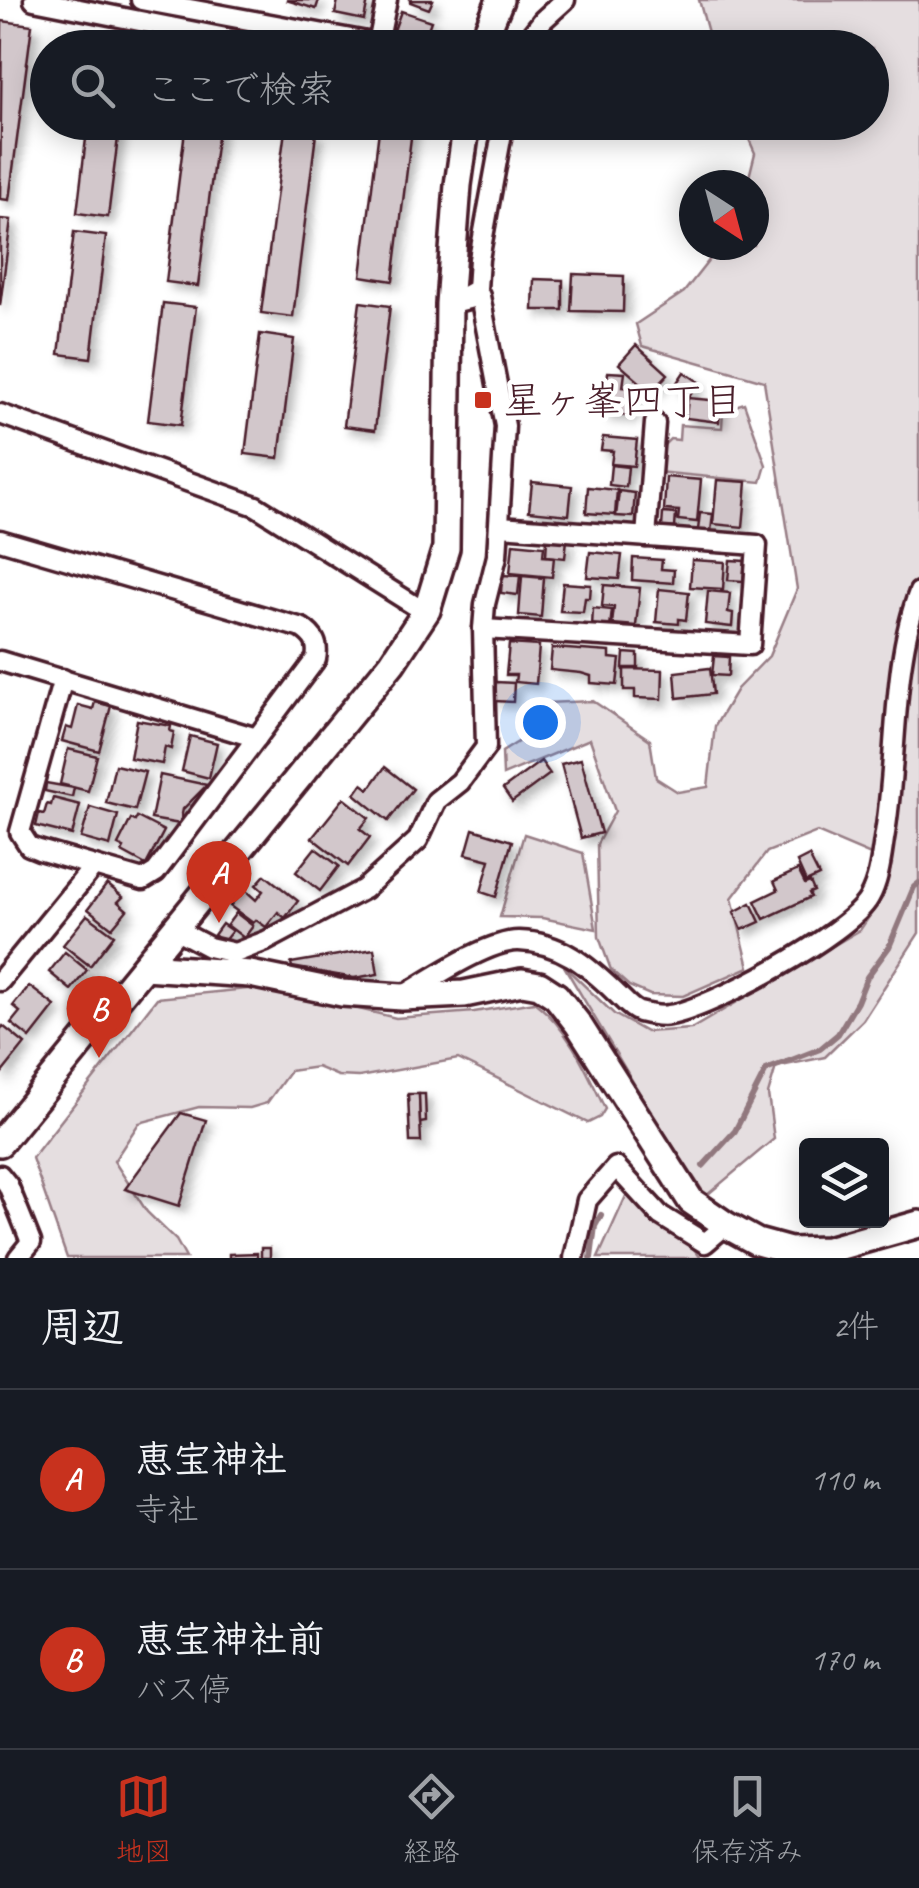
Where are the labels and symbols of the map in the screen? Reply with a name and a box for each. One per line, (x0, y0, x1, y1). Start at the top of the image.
north arrow (679, 170, 769, 260)
place label: 星ヶ峯四丁目 (503, 376, 743, 426)
marker: 星ヶ峯四丁目 (472, 389, 494, 411)
your location (515, 697, 566, 748)
pin: A (186, 840, 252, 923)
pin: B (66, 976, 132, 1058)

